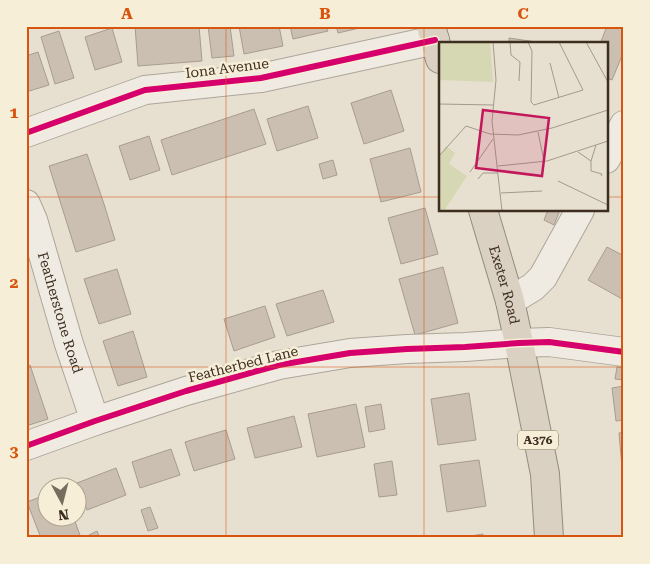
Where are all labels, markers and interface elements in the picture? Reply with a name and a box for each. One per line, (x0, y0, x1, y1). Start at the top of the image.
text: A (121, 4, 133, 23)
text: B (319, 4, 331, 23)
text: C (517, 4, 529, 23)
inset map (439, 42, 608, 211)
street label: Iona Avenue (184, 55, 270, 81)
text: 1 (10, 103, 19, 122)
street label: Exeter Road (486, 244, 523, 326)
street label: Featherstone Road (35, 250, 86, 375)
text: 2 (10, 273, 19, 292)
street label: Featherbed Lane (186, 342, 300, 385)
road number: A376 (518, 430, 558, 450)
text: 3 (10, 442, 19, 461)
north arrow (38, 476, 88, 526)
text: N (57, 506, 70, 524)

